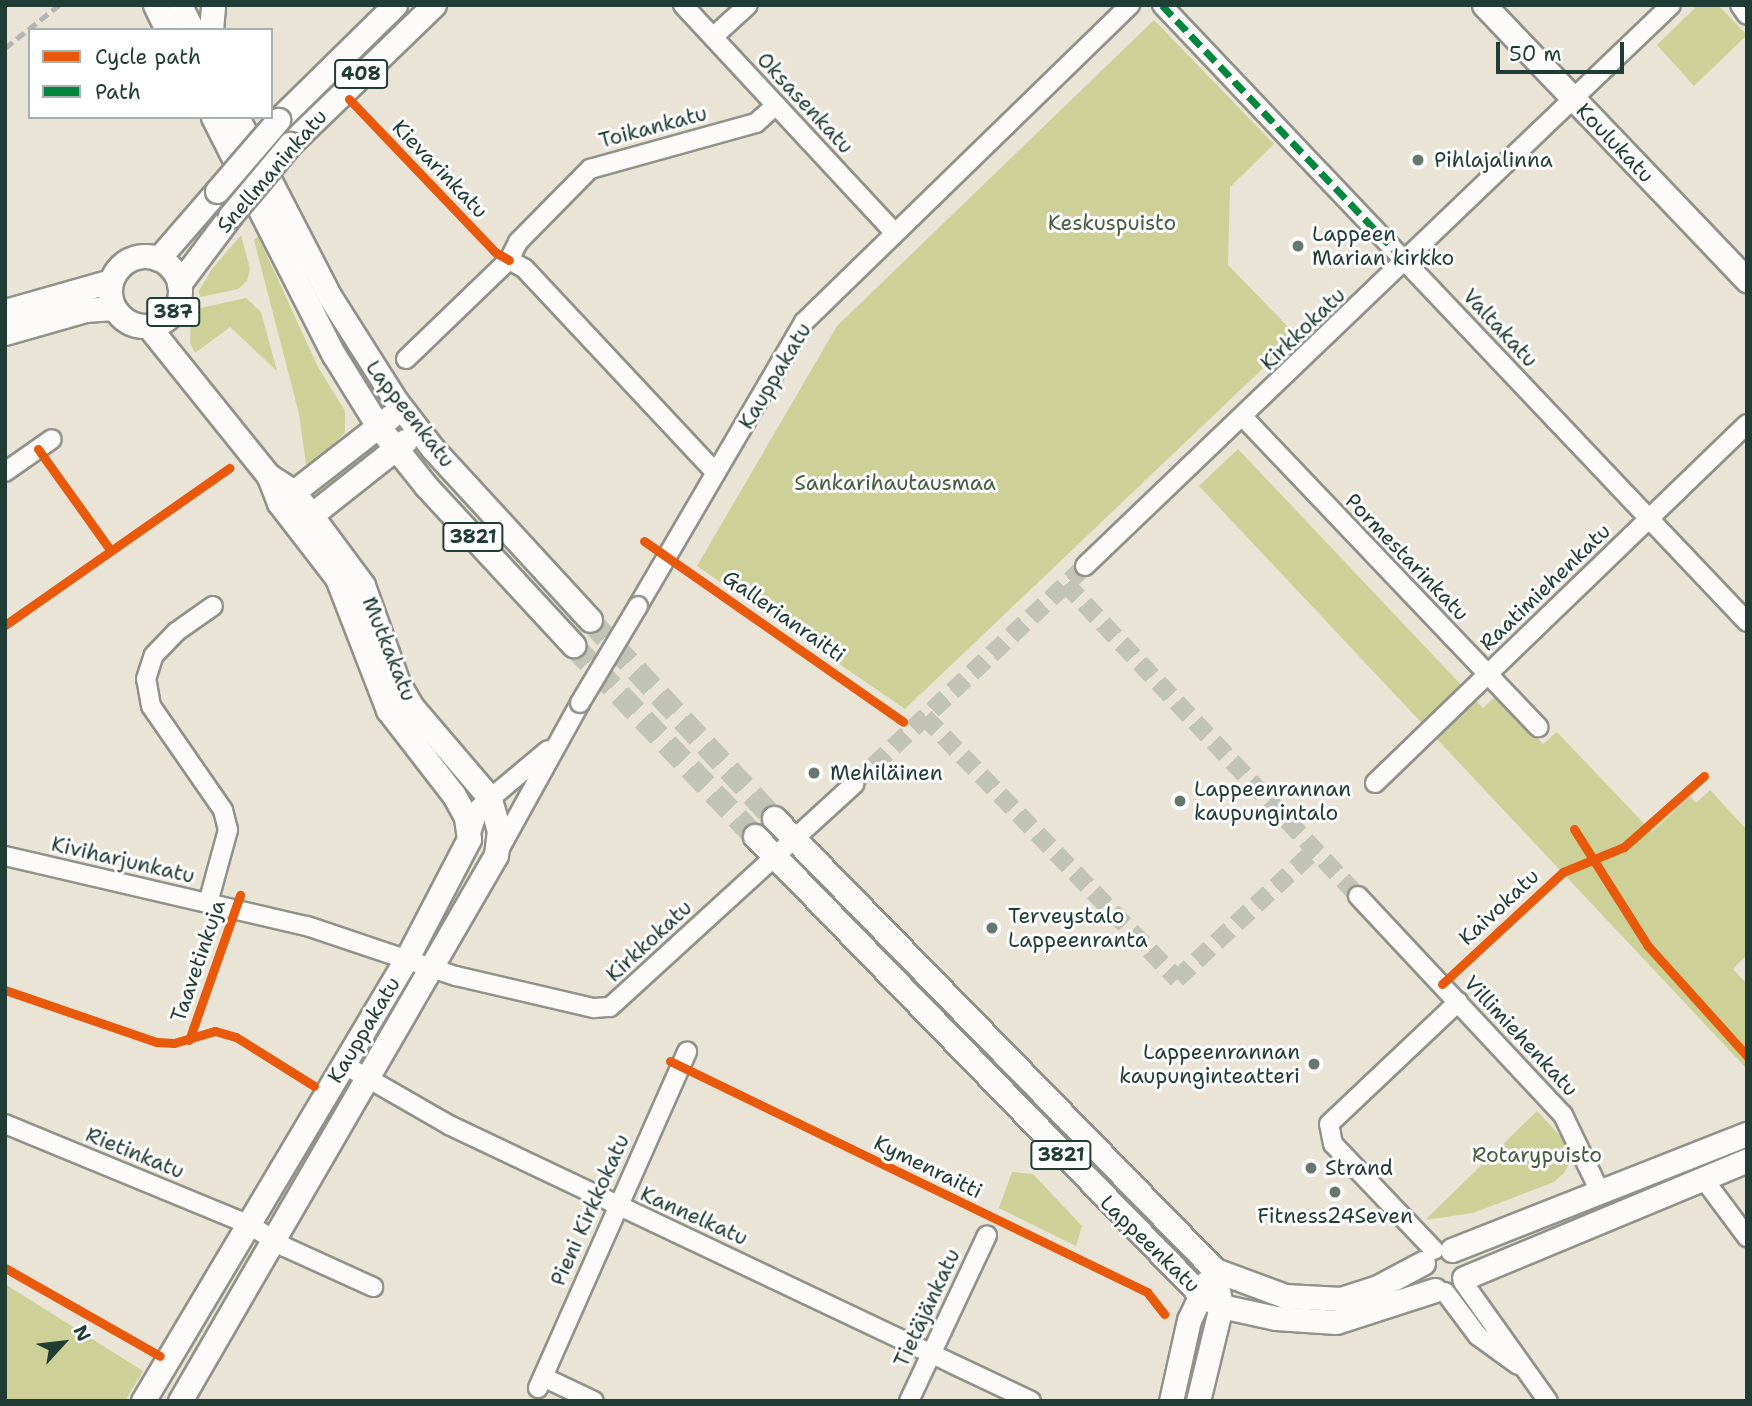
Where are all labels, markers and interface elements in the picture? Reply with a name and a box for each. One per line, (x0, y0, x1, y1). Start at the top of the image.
legend (28, 28, 273, 119)
scale bar (1500, 28, 1628, 72)
text: 50 m (1509, 40, 1562, 68)
text: Cycle path (95, 43, 201, 71)
street label: Oksasenkatu (752, 47, 858, 159)
road number: 408 (333, 58, 389, 90)
text: Path (95, 78, 141, 106)
street label: Koulukatu (1571, 98, 1659, 188)
street label: Toikankatu (596, 100, 710, 154)
street label: Snellmaninkatu (211, 104, 333, 238)
street label: Kievarinkatu (387, 115, 493, 223)
place label: Pihlajalinna (1434, 147, 1553, 173)
marker: Pihlajalinna (1408, 150, 1428, 170)
park label: Keskuspuisto (1048, 210, 1176, 236)
place label: Lappeen Marian kirkko (1312, 221, 1454, 271)
marker: Lappeen Marian kirkko (1290, 238, 1306, 254)
street label: Kirkkokatu (1255, 282, 1351, 376)
street label: Valtakatu (1457, 284, 1543, 372)
road number: 387 (145, 296, 201, 328)
street label: Kauppakatu (733, 318, 817, 434)
street label: Lappeenkatu (360, 355, 460, 473)
park label: Sankarihautausmaa (794, 470, 996, 496)
street label: Pormestarinkatu (1340, 488, 1474, 626)
street label: Raatimiehenkatu (1474, 518, 1616, 656)
road number: 3821 (442, 522, 504, 552)
street label: Gallerianraitti (718, 564, 850, 668)
street label: Mutkakatu (357, 593, 421, 705)
place label: Mehiläinen (830, 760, 943, 786)
marker: Mehiläinen (804, 763, 824, 783)
place label: Lappeenrannan kaupungintalo (1194, 776, 1351, 826)
marker: Lappeenrannan kaupungintalo (1172, 793, 1188, 809)
street label: Kiviharjunkatu (49, 831, 197, 889)
street label: Kaivokatu (1454, 864, 1544, 950)
street label: Kirkkokatu (601, 895, 697, 987)
street label: Taavetinkuja (165, 897, 231, 1025)
place label: Terveystalo Lappeenranta (1008, 903, 1148, 953)
marker: Terveystalo Lappeenranta (982, 918, 1002, 938)
street label: Villimiehenkatu (1459, 970, 1583, 1102)
street label: Kauppakatu (322, 972, 406, 1088)
place label: Lappeenrannan kaupunginteatteri (1119, 1039, 1300, 1089)
marker: Lappeenrannan kaupunginteatteri (1306, 1056, 1322, 1072)
street label: Rietinkatu (82, 1122, 188, 1184)
street label: Pieni Kirkkokatu (545, 1130, 635, 1290)
street label: Kymenraitti (870, 1130, 986, 1204)
road number: 3821 (1030, 1140, 1092, 1170)
park label: Rotarypuisto (1472, 1142, 1602, 1168)
place label: Strand (1325, 1155, 1393, 1181)
marker: Strand (1303, 1160, 1319, 1176)
street label: Kannelkatu (636, 1181, 752, 1251)
marker: Fitness24Seven (1327, 1184, 1343, 1200)
street label: Lappeenkatu (1095, 1190, 1205, 1298)
place label: Fitness24Seven (1257, 1203, 1413, 1229)
street label: Tietäjänkatu (889, 1245, 965, 1371)
north arrow (28, 1308, 98, 1378)
text: N (68, 1321, 97, 1346)

